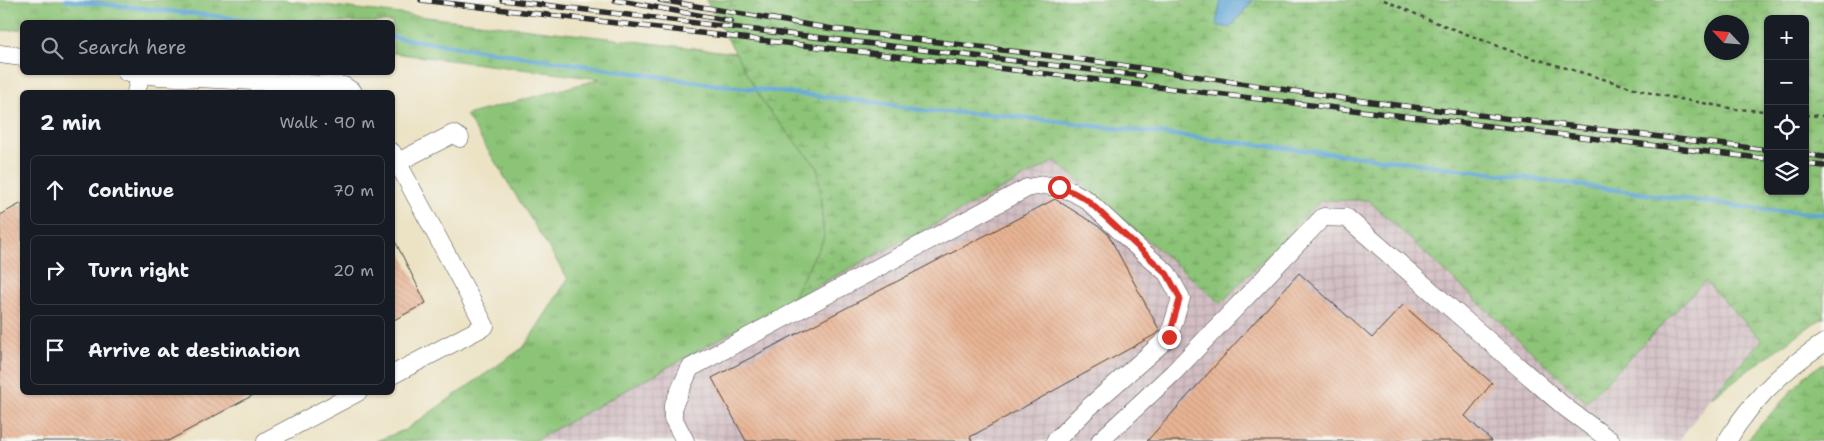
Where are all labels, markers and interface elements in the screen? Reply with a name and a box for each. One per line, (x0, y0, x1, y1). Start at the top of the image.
north arrow (1704, 15, 1749, 60)
map controls (1764, 15, 1809, 195)
button: + (1764, 15, 1809, 60)
search box (20, 20, 395, 75)
icon: search (38, 34, 66, 62)
text: Search here (78, 35, 187, 60)
button: − (1764, 60, 1809, 105)
button: locate (1764, 105, 1809, 150)
text: 2 min (40, 109, 101, 137)
text: Walk · 90 m (280, 112, 375, 133)
button: layers (1764, 150, 1809, 195)
icon: ahead (41, 176, 69, 204)
route start (1048, 176, 1071, 199)
text: Continue (88, 178, 174, 203)
text: 70 m (333, 180, 374, 201)
icon: right (41, 256, 69, 284)
text: Turn right (88, 258, 189, 283)
text: 20 m (333, 260, 374, 281)
route end (1158, 326, 1181, 349)
icon: arrive (41, 336, 69, 364)
text: Arrive at destination (88, 338, 300, 363)

